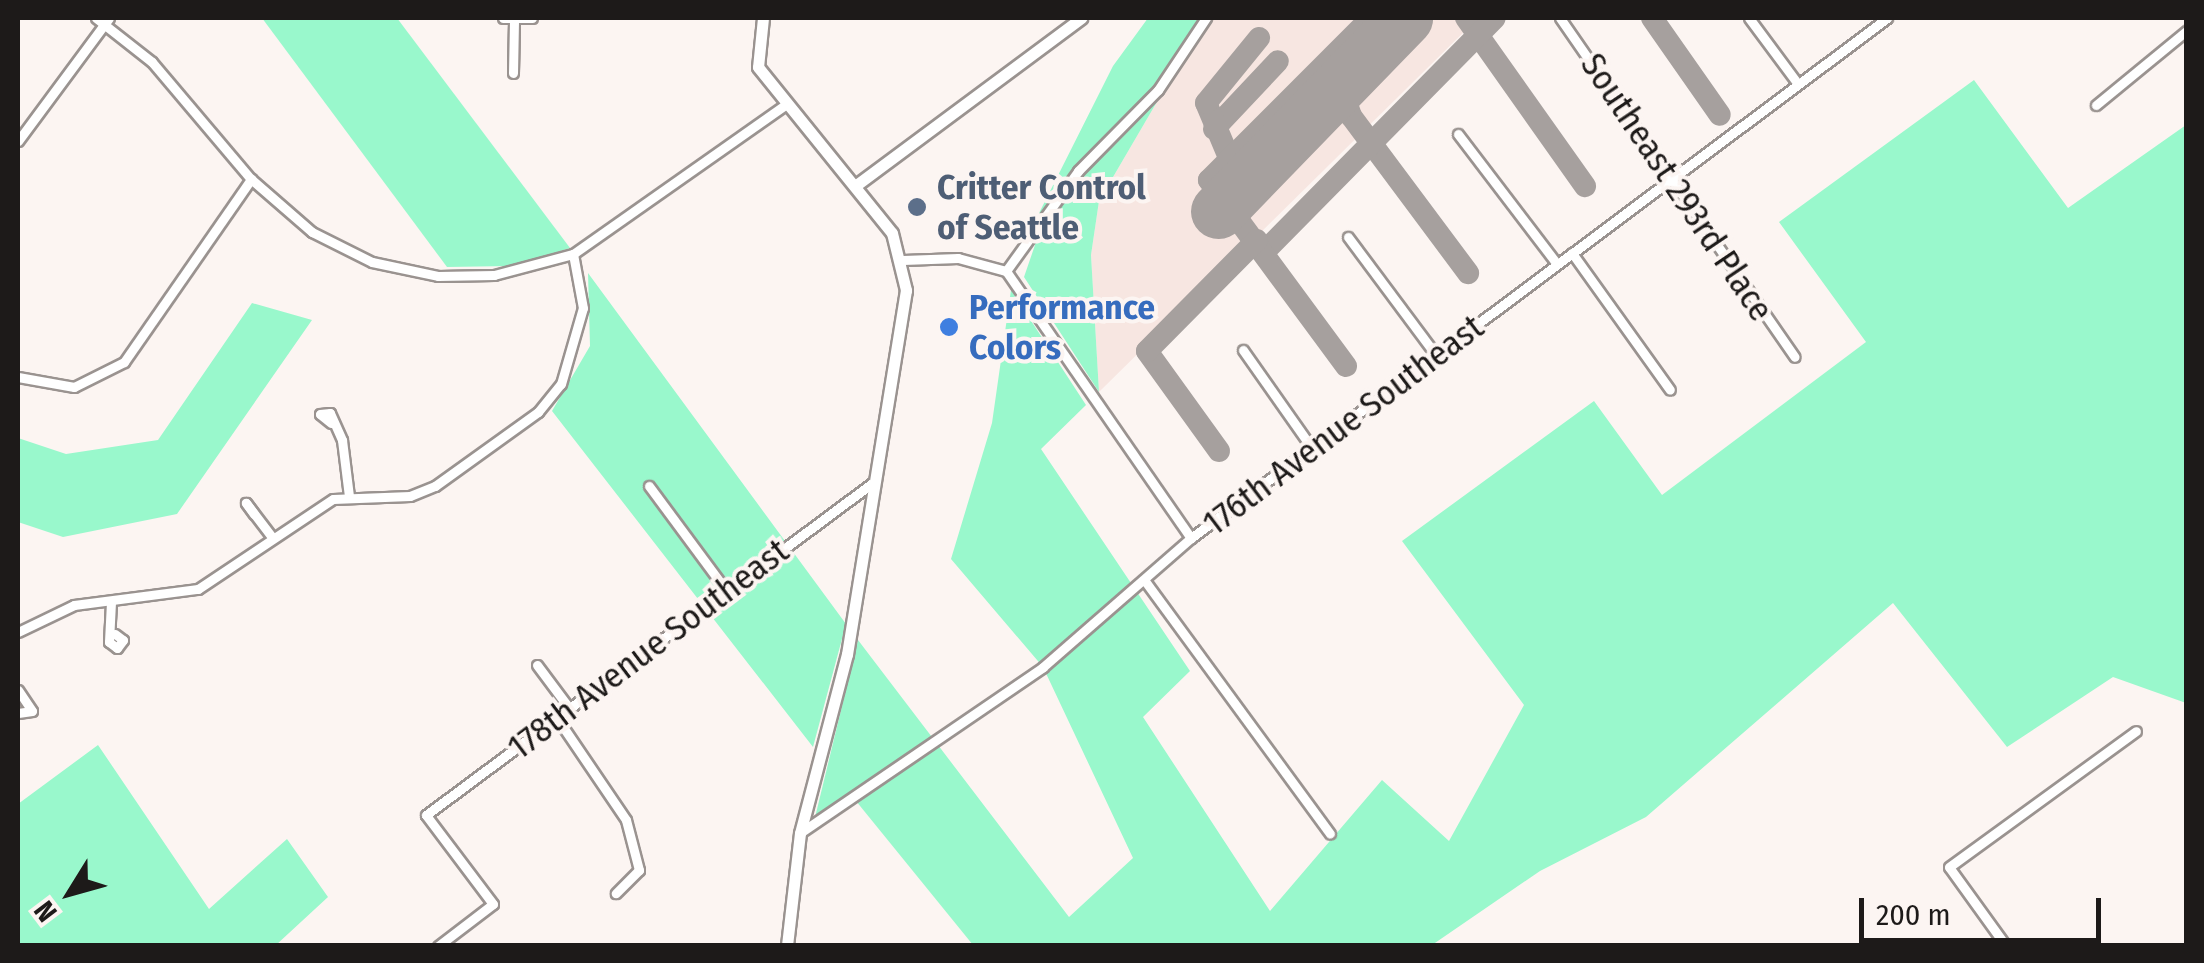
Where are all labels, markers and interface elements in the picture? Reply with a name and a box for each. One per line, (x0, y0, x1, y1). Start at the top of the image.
street label: Southeast 293rd Place (1572, 45, 1782, 329)
place label: Critter Control of Seattle (937, 166, 1146, 248)
marker: Critter Control of Seattle (906, 196, 928, 218)
place label: Performance Colors (969, 286, 1155, 368)
street label: 176th Avenue Southeast (1195, 306, 1491, 544)
marker: Performance Colors (938, 316, 960, 338)
street label: 178th Avenue Southeast (499, 530, 797, 768)
north arrow (20, 843, 120, 943)
scale bar (1864, 878, 2106, 940)
text: N (27, 895, 64, 928)
text: 200 m (1876, 897, 1951, 933)

